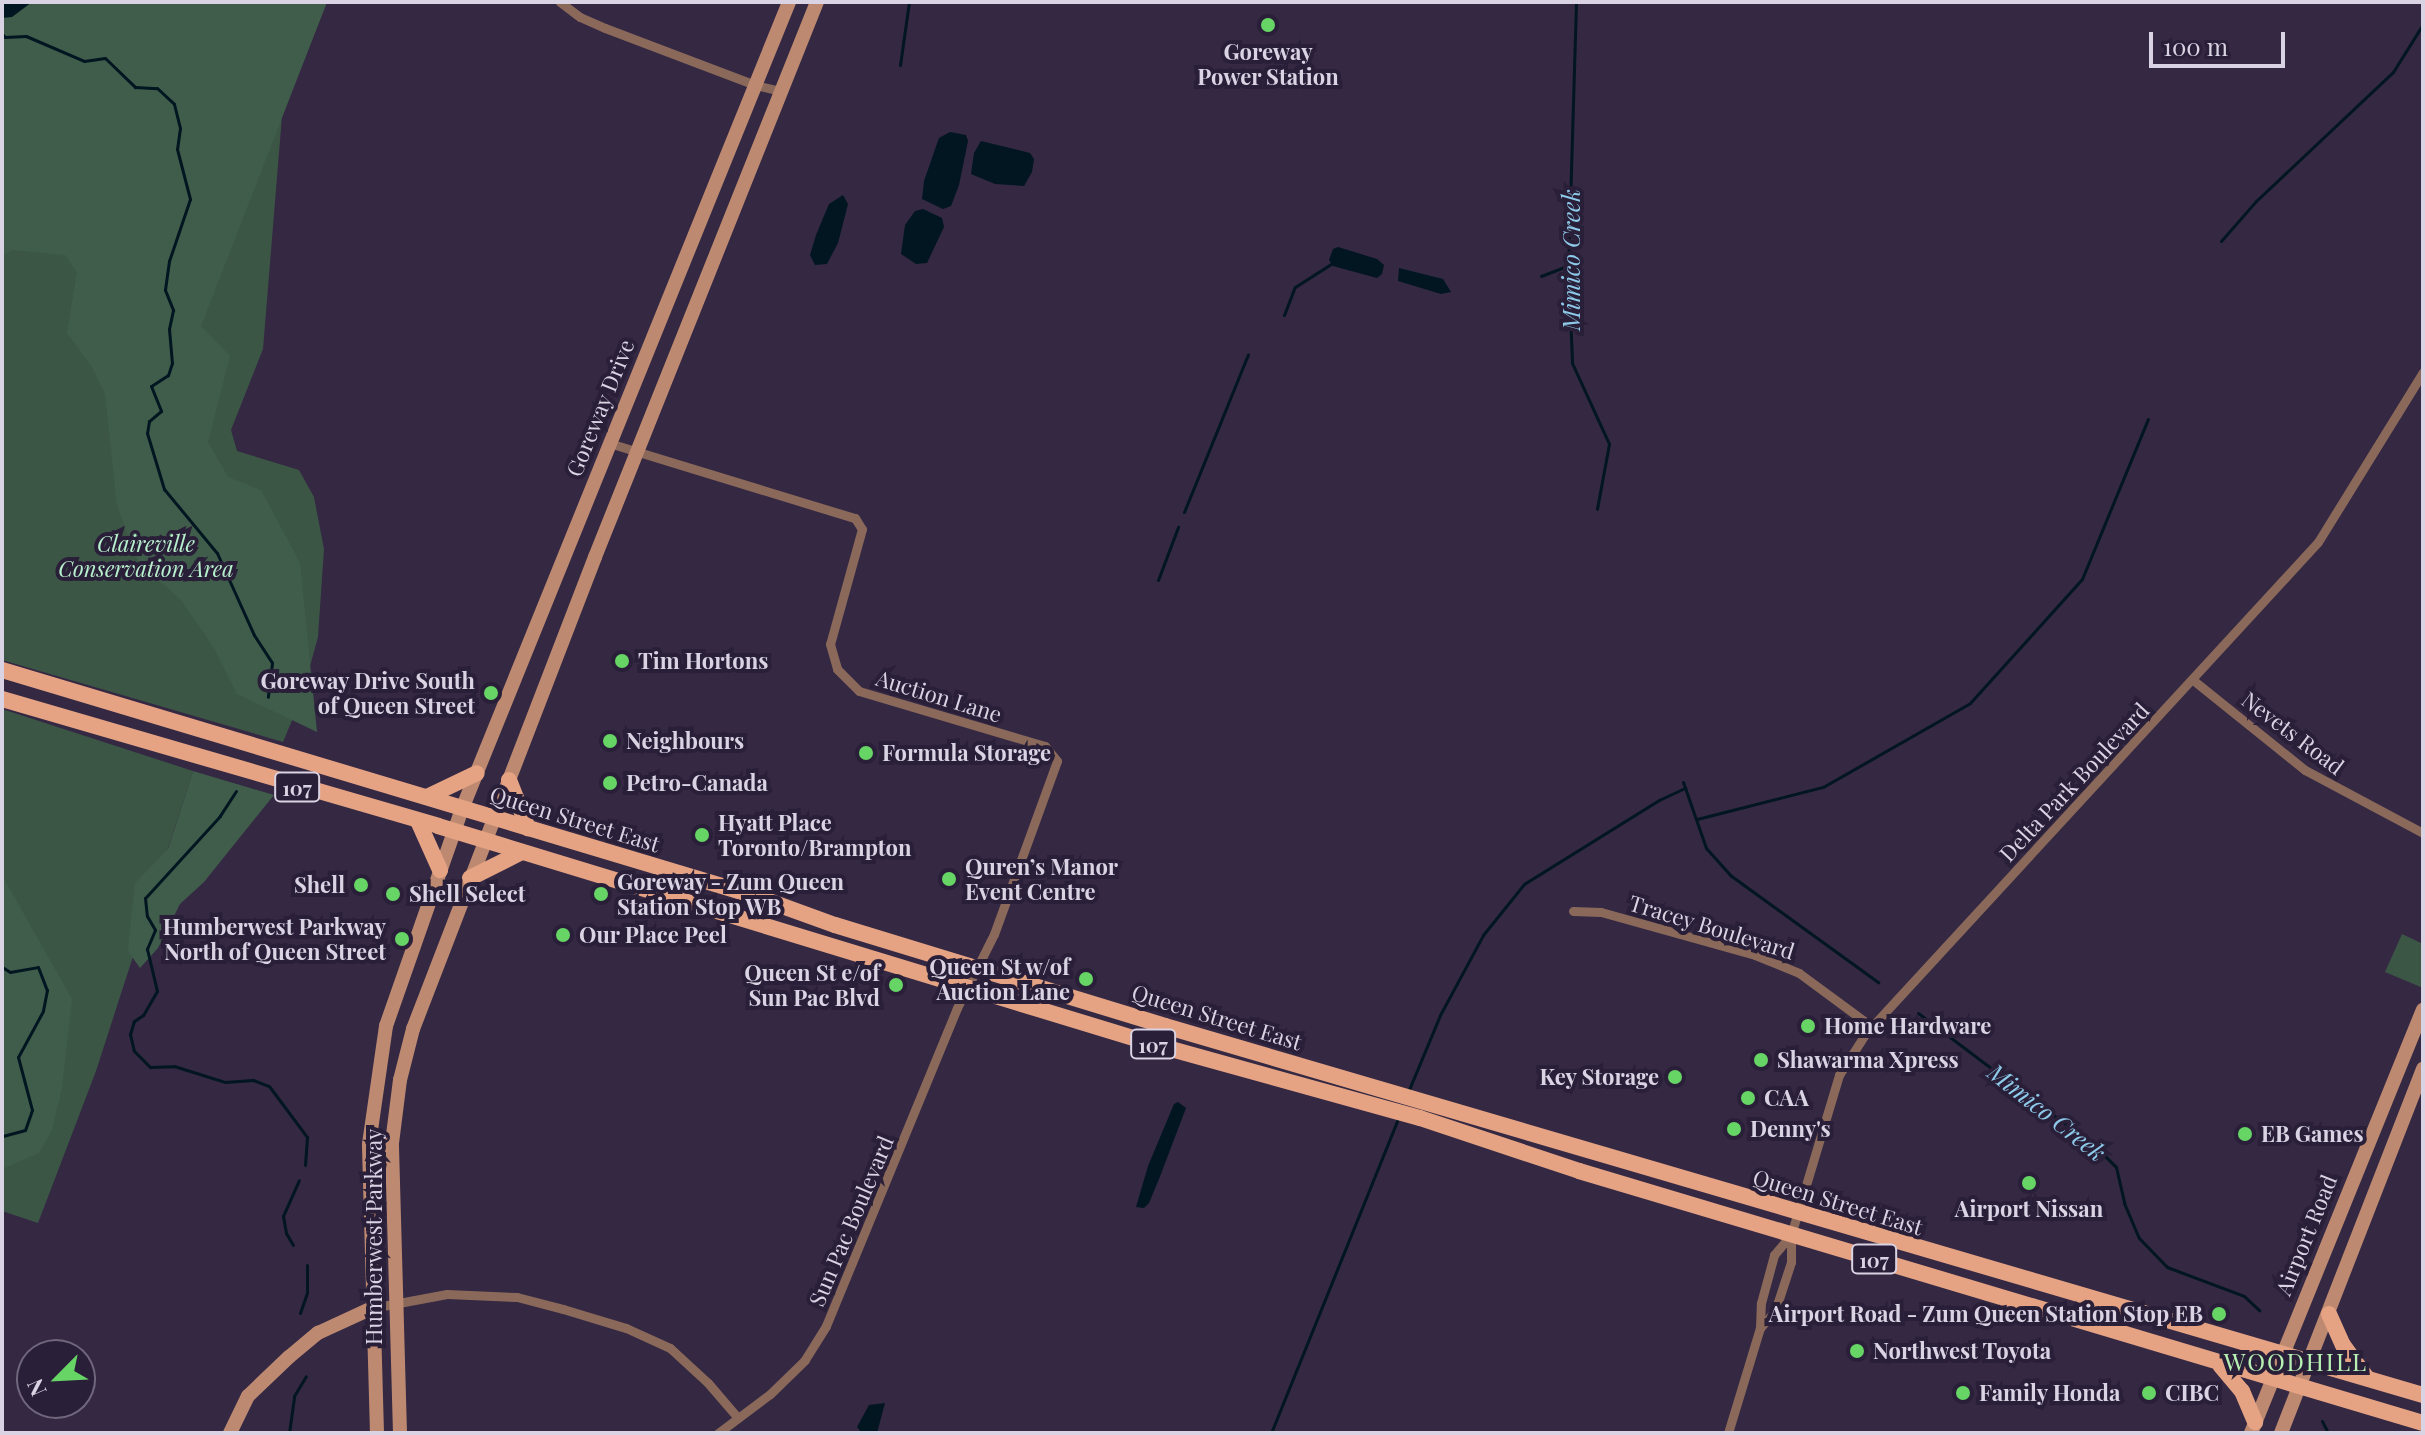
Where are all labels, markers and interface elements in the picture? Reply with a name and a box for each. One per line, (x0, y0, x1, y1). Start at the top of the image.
marker: Goreway Power Station (1259, 16, 1277, 34)
scale bar (2153, 16, 2289, 66)
text: 100 m (2163, 30, 2228, 62)
place label: Goreway Power Station (1197, 38, 1339, 90)
water label: Mimico Creek (1557, 189, 1585, 331)
street label: Goreway Drive (560, 335, 640, 481)
park label: Claireville Conservation Area (58, 530, 234, 582)
place label: Tim Hortons (638, 648, 768, 674)
marker: Tim Hortons (613, 652, 631, 670)
street label: Auction Lane (873, 664, 1005, 728)
place label: Goreway Drive South of Queen Street (260, 667, 475, 718)
marker: Goreway Drive South of Queen Street (482, 684, 500, 702)
street label: Nevets Road (2237, 686, 2349, 780)
street label: Delta Park Boulevard (1994, 697, 2154, 867)
place label: Neighbours (626, 728, 744, 754)
marker: Neighbours (601, 732, 619, 750)
place label: Formula Storage (882, 740, 1051, 766)
marker: Formula Storage (857, 744, 875, 762)
place label: Petro-Canada (626, 770, 768, 796)
road number: 107 (273, 771, 321, 803)
marker: Petro-Canada (601, 774, 619, 792)
street label: Queen Street East (487, 781, 663, 857)
place label: Hyatt Place Toronto/Brampton (718, 809, 911, 860)
marker: Hyatt Place Toronto/Brampton (693, 826, 711, 844)
place label: Quren’s Manor Event Centre (965, 853, 1118, 904)
place label: Goreway - Zum Queen Station Stop WB (617, 868, 845, 920)
marker: Quren’s Manor Event Centre (940, 870, 958, 888)
place label: Shell (294, 872, 345, 898)
marker: Shell (352, 876, 370, 894)
place label: Shell Select (409, 881, 525, 907)
marker: Shell Select (384, 885, 402, 903)
marker: Goreway - Zum Queen Station Stop WB (592, 885, 610, 903)
street label: Tracey Boulevard (1626, 889, 1798, 965)
place label: Humberwest Parkway North of Queen Street (163, 913, 386, 964)
place label: Our Place Peel (579, 922, 727, 948)
marker: Our Place Peel (554, 926, 572, 944)
marker: Humberwest Parkway North of Queen Street (393, 930, 411, 948)
place label: Queen St w/of Auction Lane (928, 953, 1070, 1004)
place label: Queen St e/of Sun Pac Blvd (744, 959, 880, 1010)
marker: Queen St w/of Auction Lane (1077, 970, 1095, 988)
marker: Queen St e/of Sun Pac Blvd (887, 976, 905, 994)
street label: Queen Street East (1129, 979, 1305, 1055)
place label: Home Hardware (1824, 1013, 1991, 1039)
marker: Home Hardware (1799, 1017, 1817, 1035)
road number: 107 (1129, 1028, 1177, 1060)
place label: Shawarma Xpress (1777, 1047, 1959, 1073)
marker: Shawarma Xpress (1752, 1051, 1770, 1069)
water label: Mimico Creek (1982, 1057, 2112, 1167)
place label: Key Storage (1539, 1064, 1659, 1090)
marker: Key Storage (1666, 1068, 1684, 1086)
place label: CAA (1764, 1085, 1809, 1111)
marker: CAA (1739, 1089, 1757, 1107)
place label: Denny's (1750, 1116, 1831, 1142)
marker: Denny's (1725, 1120, 1743, 1138)
place label: EB Games (2261, 1121, 2364, 1147)
marker: EB Games (2236, 1125, 2254, 1143)
street label: Humberwest Parkway (361, 1129, 387, 1345)
street label: Sun Pac Boulevard (803, 1132, 899, 1310)
street label: Queen Street East (1750, 1164, 1926, 1240)
street label: Airport Road (2270, 1171, 2342, 1299)
marker: Airport Nissan (2020, 1174, 2038, 1192)
place label: Airport Nissan (1955, 1196, 2103, 1222)
road number: 107 (1850, 1243, 1898, 1275)
place label: Airport Road - Zum Queen Station Stop EB (1769, 1301, 2203, 1327)
marker: Airport Road - Zum Queen Station Stop EB (2210, 1305, 2228, 1323)
place label: Northwest Toyota (1873, 1338, 2052, 1364)
north arrow (16, 1339, 96, 1419)
marker: Northwest Toyota (1848, 1342, 1866, 1360)
district label: WOODHILL (2224, 1348, 2368, 1376)
text: N (19, 1375, 53, 1401)
place label: Family Honda (1979, 1380, 2121, 1406)
place label: CIBC (2165, 1380, 2219, 1406)
marker: Family Honda (1954, 1384, 1972, 1402)
marker: CIBC (2140, 1384, 2158, 1402)

